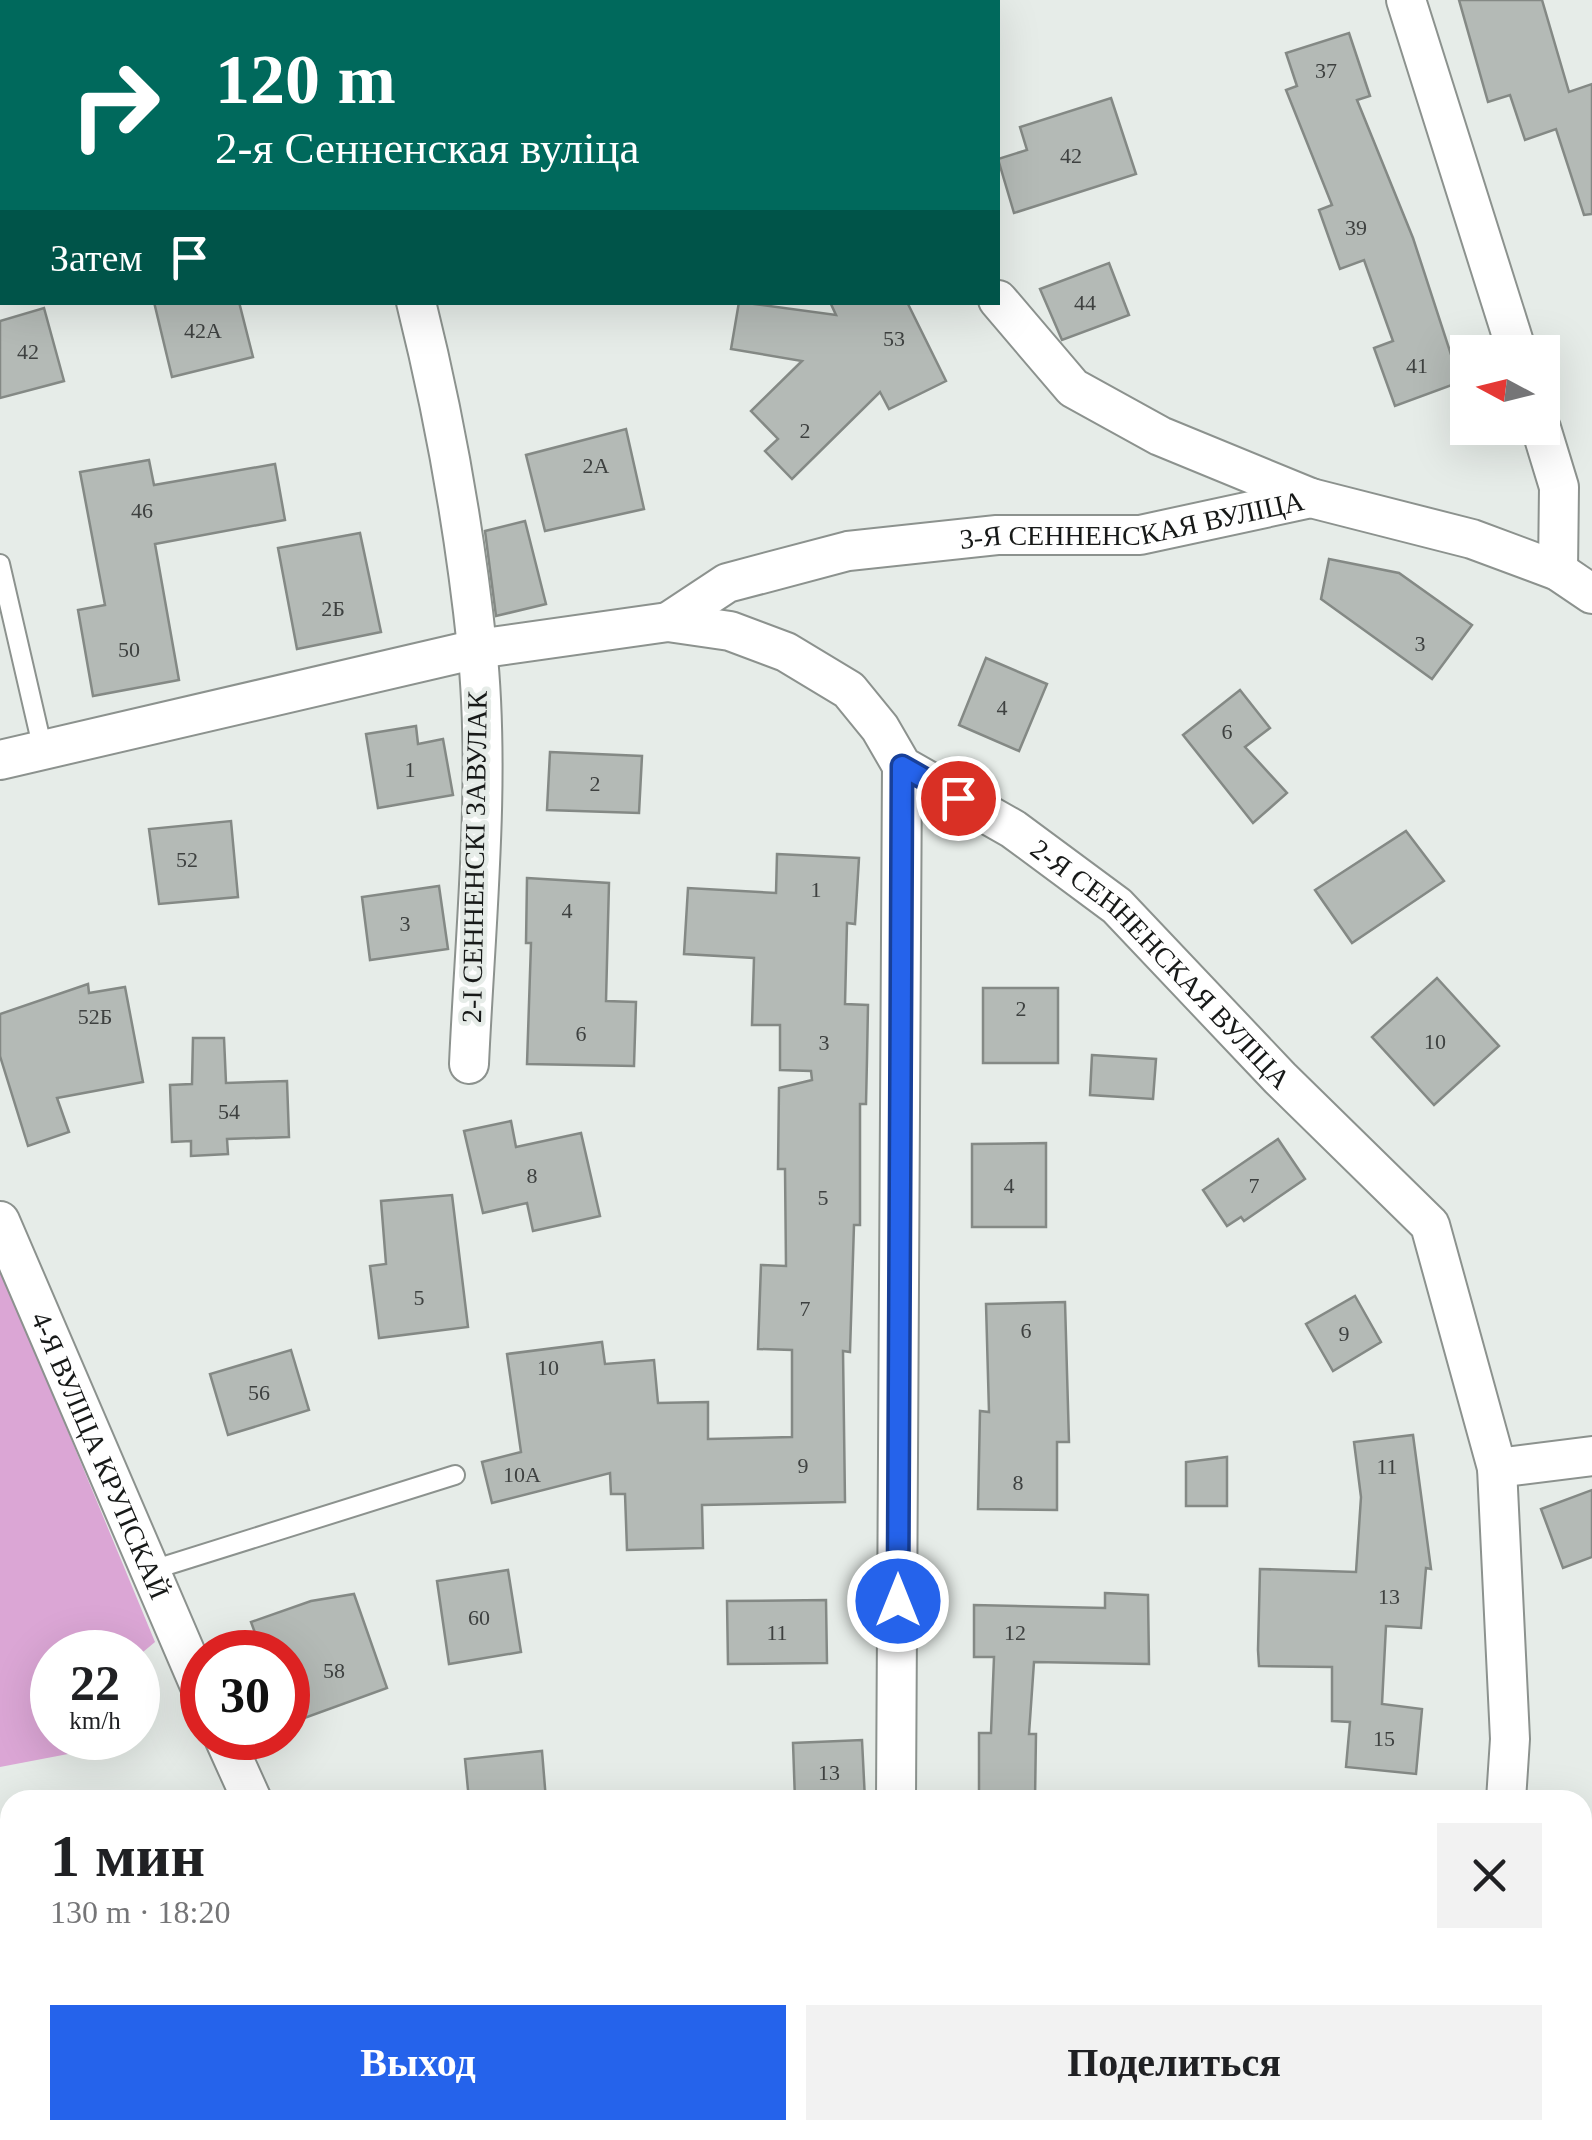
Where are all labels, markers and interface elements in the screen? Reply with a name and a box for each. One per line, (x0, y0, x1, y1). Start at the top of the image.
icon: right (50, 40, 180, 170)
text: 120 m (215, 41, 396, 118)
house number: 37 (1315, 58, 1337, 83)
text: 2-я Сенненская вуліца (215, 123, 640, 173)
house number: 42 (1060, 143, 1082, 168)
house number: 39 (1345, 215, 1367, 240)
icon: arrive (162, 230, 217, 285)
text: Затем (50, 237, 142, 279)
house number: 44 (1074, 290, 1096, 315)
house number: 42А (184, 318, 222, 343)
house number: 53 (883, 326, 905, 351)
north arrow (1450, 335, 1560, 445)
map controls (1450, 335, 1560, 445)
house number: 42 (17, 339, 39, 364)
house number: 41 (1406, 353, 1428, 378)
house number: 2 (800, 418, 811, 443)
house number: 2А (583, 453, 610, 478)
street label: 3-Я СЕННЕНСКАЯ ВУЛІЦА (958, 485, 1308, 555)
house number: 46 (131, 498, 153, 523)
house number: 2Б (321, 596, 345, 621)
house number: 3 (1415, 631, 1426, 656)
house number: 50 (118, 637, 140, 662)
street label: 2-І СЕННЕНСКІ ЗАВУЛАК (456, 690, 493, 1023)
house number: 4 (997, 695, 1008, 720)
house number: 6 (1222, 719, 1233, 744)
pin (916, 756, 1001, 841)
house number: 1 (405, 757, 416, 782)
house number: 2 (590, 771, 601, 796)
icon: arrive (931, 771, 986, 826)
street label: 2-Я СЕННЕНСКАЯ ВУЛІЦА (1020, 833, 1298, 1095)
house number: 52 (176, 847, 198, 872)
house number: 1 (811, 877, 822, 902)
house number: 4 (562, 898, 573, 923)
house number: 3 (400, 911, 411, 936)
house number: 2 (1016, 995, 1026, 1021)
house number: 52Б (78, 1004, 112, 1029)
house number: 6 (576, 1021, 587, 1046)
house number: 10 (1424, 1029, 1446, 1054)
house number: 3 (819, 1030, 830, 1055)
house number: 54 (218, 1099, 240, 1124)
house number: 8 (527, 1163, 538, 1188)
house number: 4 (1004, 1173, 1015, 1198)
house number: 7 (1249, 1173, 1260, 1198)
house number: 5 (818, 1185, 829, 1210)
house number: 5 (414, 1285, 425, 1310)
house number: 7 (800, 1296, 811, 1321)
street label: 4-Я ВУЛІЦА КРУПСКАЙ (25, 1307, 176, 1604)
house number: 6 (1021, 1318, 1032, 1343)
house number: 9 (1339, 1321, 1350, 1346)
house number: 10 (537, 1355, 559, 1380)
house number: 56 (248, 1380, 270, 1405)
house number: 9 (798, 1453, 809, 1478)
house number: 11 (1376, 1454, 1398, 1479)
house number: 10А (503, 1462, 541, 1487)
house number: 8 (1013, 1470, 1024, 1495)
position arrow (846, 1549, 950, 1653)
house number: 13 (1378, 1584, 1400, 1609)
house number: 60 (468, 1605, 490, 1630)
house number: 11 (766, 1620, 788, 1645)
house number: 12 (1004, 1620, 1026, 1645)
speed limit sign: 30 (180, 1630, 310, 1760)
text: 22 (70, 1655, 120, 1711)
house number: 58 (323, 1658, 345, 1683)
text: km/h (69, 1707, 121, 1734)
house number: 15 (1373, 1726, 1395, 1751)
house number: 13 (818, 1760, 840, 1785)
text: 1 мин (50, 1823, 205, 1889)
button: close (1437, 1823, 1542, 1928)
text: 130 m · 18:20 (50, 1894, 230, 1930)
button: Выход (50, 2005, 786, 2120)
button: Поделиться (806, 2005, 1542, 2120)

